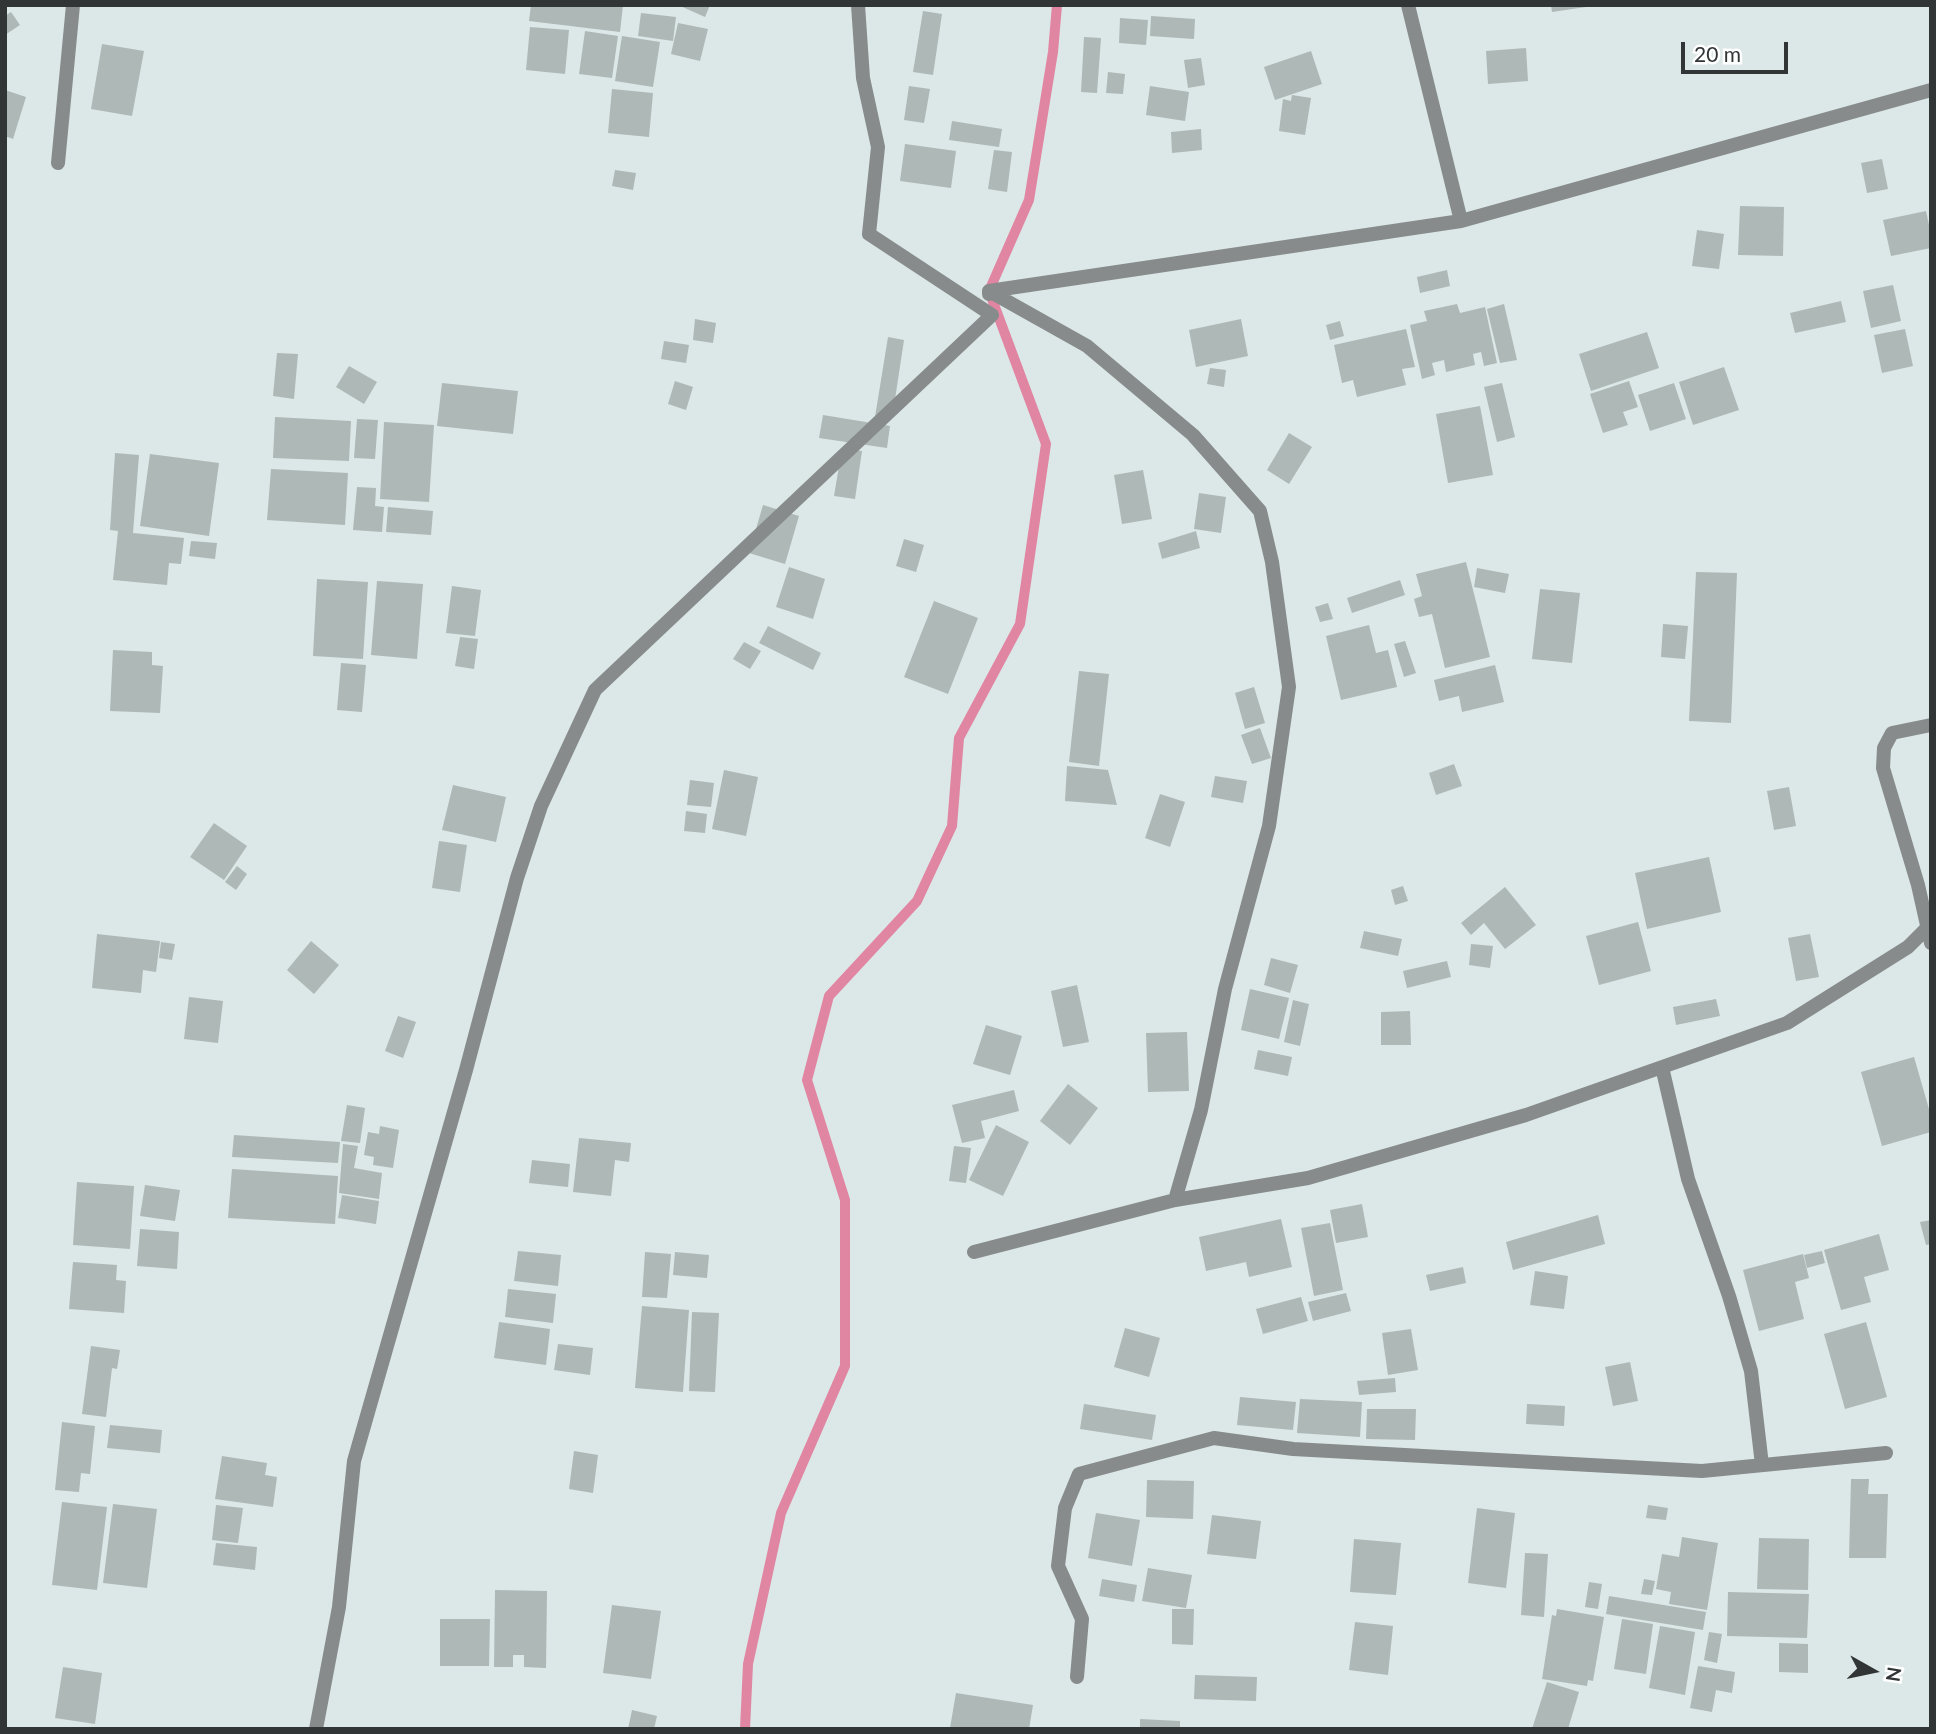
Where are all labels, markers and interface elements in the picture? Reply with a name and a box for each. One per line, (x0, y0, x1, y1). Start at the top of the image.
scale bar (1684, 28, 1791, 72)
text: 20 m (1694, 41, 1741, 66)
north arrow (1838, 1636, 1908, 1706)
text: N (1882, 1665, 1907, 1683)

